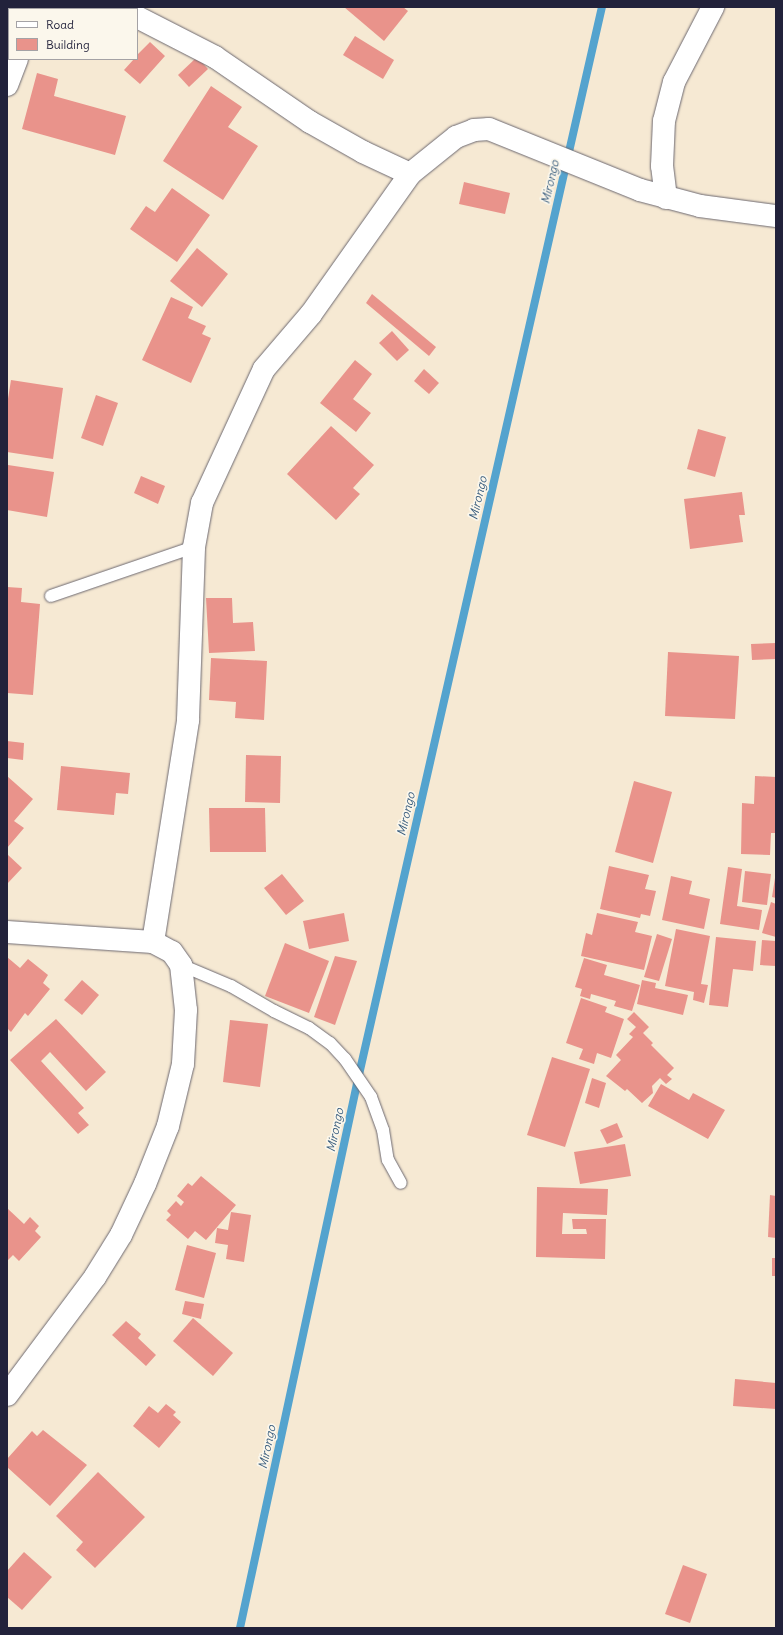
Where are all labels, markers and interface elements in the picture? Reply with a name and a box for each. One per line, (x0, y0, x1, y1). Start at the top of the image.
legend (8, 8, 138, 60)
text: Road (46, 17, 74, 32)
text: Building (46, 37, 90, 52)
water label: Mirongo (538, 159, 562, 205)
water label: Mirongo (466, 475, 490, 521)
water label: Mirongo (394, 791, 418, 837)
water label: Mirongo (323, 1107, 347, 1153)
water label: Mirongo (255, 1424, 279, 1470)

